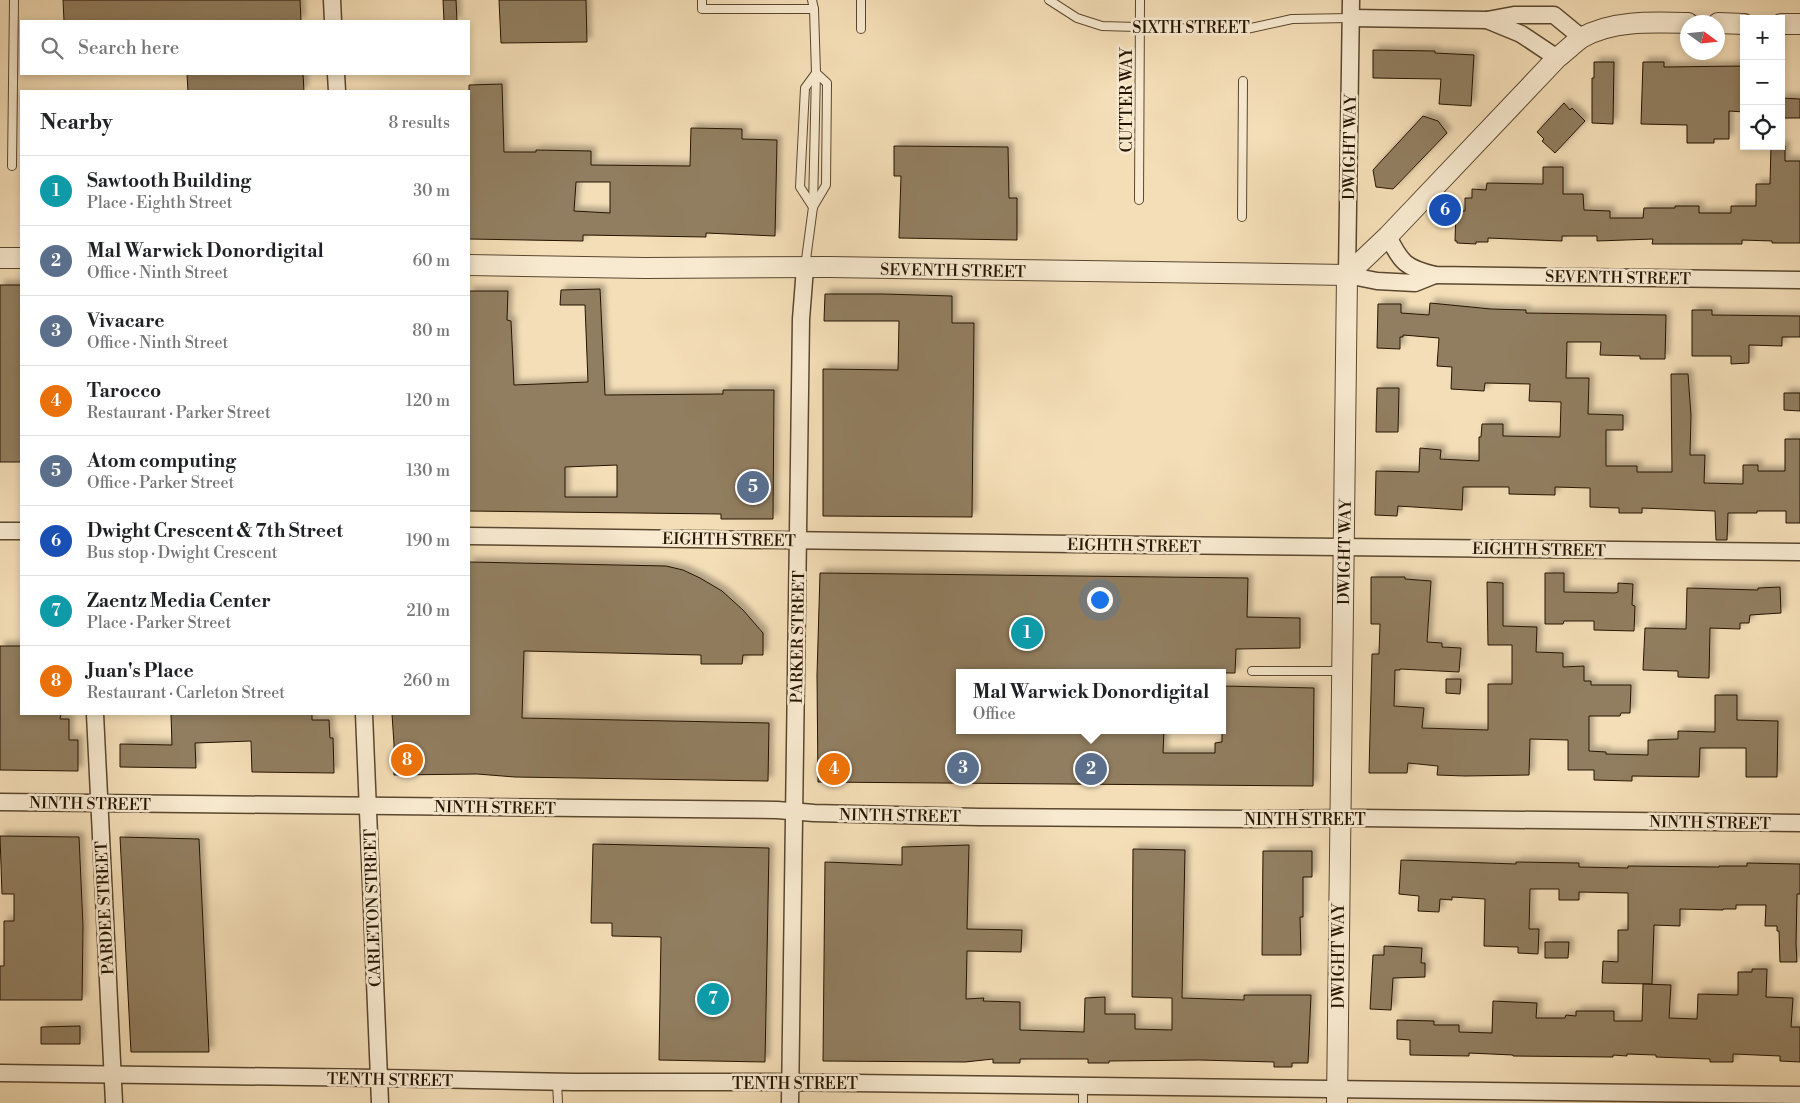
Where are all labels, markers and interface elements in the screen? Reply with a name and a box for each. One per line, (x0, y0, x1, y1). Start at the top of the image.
north arrow (1680, 15, 1725, 60)
map controls (1740, 15, 1785, 150)
button: + (1740, 15, 1785, 60)
street label: SIXTH STREET (1132, 18, 1250, 38)
search box (20, 20, 470, 75)
icon: search (38, 34, 66, 62)
text: Search here (78, 36, 179, 60)
street label: CUTTER WAY (1117, 46, 1137, 152)
button: − (1740, 60, 1785, 105)
street label: DWIGHT WAY (1339, 93, 1361, 200)
button: locate (1740, 105, 1785, 150)
text: Nearby (40, 110, 113, 136)
text: 8 results (388, 113, 450, 133)
text: Sawtooth Building (87, 169, 251, 193)
text: 1 (52, 181, 60, 201)
text: 30 m (413, 181, 450, 201)
pin: 6 (1429, 191, 1461, 229)
text: Place · Eighth Street (87, 193, 233, 213)
text: Mal Warwick Donordigital (87, 239, 324, 263)
text: 2 (51, 251, 61, 271)
text: 60 m (412, 251, 450, 271)
street label: SEVENTH STREET (880, 260, 1026, 282)
text: Office · Ninth Street (87, 263, 228, 283)
street label: SEVENTH STREET (1545, 267, 1691, 289)
text: Vivacare (87, 309, 165, 333)
text: 3 (51, 321, 61, 341)
text: 80 m (412, 321, 450, 341)
text: Office · Ninth Street (87, 333, 228, 353)
text: Tarocco (87, 379, 161, 403)
text: 4 (51, 391, 61, 411)
text: 120 m (406, 391, 450, 411)
text: Restaurant · Parker Street (87, 403, 271, 423)
text: Atom computing (87, 449, 236, 473)
text: 5 (51, 461, 61, 481)
text: 130 m (406, 461, 450, 481)
pin: 5 (737, 468, 769, 506)
text: Office · Parker Street (87, 473, 234, 493)
street label: DWIGHT WAY (1334, 498, 1356, 605)
text: Dwight Crescent & 7th Street (87, 519, 343, 543)
street label: EIGHTH STREET (662, 529, 796, 551)
text: 6 (51, 531, 61, 551)
text: 190 m (406, 531, 450, 551)
street label: EIGHTH STREET (1067, 535, 1201, 557)
street label: EIGHTH STREET (1472, 539, 1606, 561)
text: Bus stop · Dwight Crescent (87, 543, 277, 563)
street label: PARKER STREET (787, 570, 809, 704)
your location (1087, 587, 1113, 613)
text: Zaentz Media Center (87, 589, 271, 613)
text: 7 (51, 601, 61, 621)
text: 210 m (406, 601, 450, 621)
text: Place · Parker Street (87, 613, 231, 633)
pin: 1 (1011, 614, 1043, 652)
text: Juan's Place (87, 659, 194, 683)
popup (956, 669, 1226, 734)
text: 8 (51, 671, 61, 691)
text: 260 m (403, 671, 450, 691)
text: Mal Warwick Donordigital (973, 680, 1209, 704)
text: Restaurant · Carleton Street (87, 683, 285, 703)
text: Office (973, 704, 1016, 724)
pin: 8 (391, 741, 423, 779)
pin: 3 (947, 749, 979, 787)
pin: 4 (818, 750, 850, 788)
pin: 2 (1075, 750, 1107, 788)
street label: NINTH STREET (29, 793, 151, 815)
street label: NINTH STREET (434, 797, 556, 819)
street label: NINTH STREET (839, 805, 961, 827)
street label: NINTH STREET (1244, 810, 1366, 830)
street label: NINTH STREET (1649, 812, 1771, 834)
street label: CARLETON STREET (360, 829, 386, 987)
street label: PARDEE STREET (92, 841, 118, 975)
street label: DWIGHT WAY (1329, 902, 1349, 1009)
pin: 7 (697, 980, 729, 1018)
street label: TENTH STREET (327, 1069, 453, 1091)
street label: TENTH STREET (732, 1074, 858, 1094)

